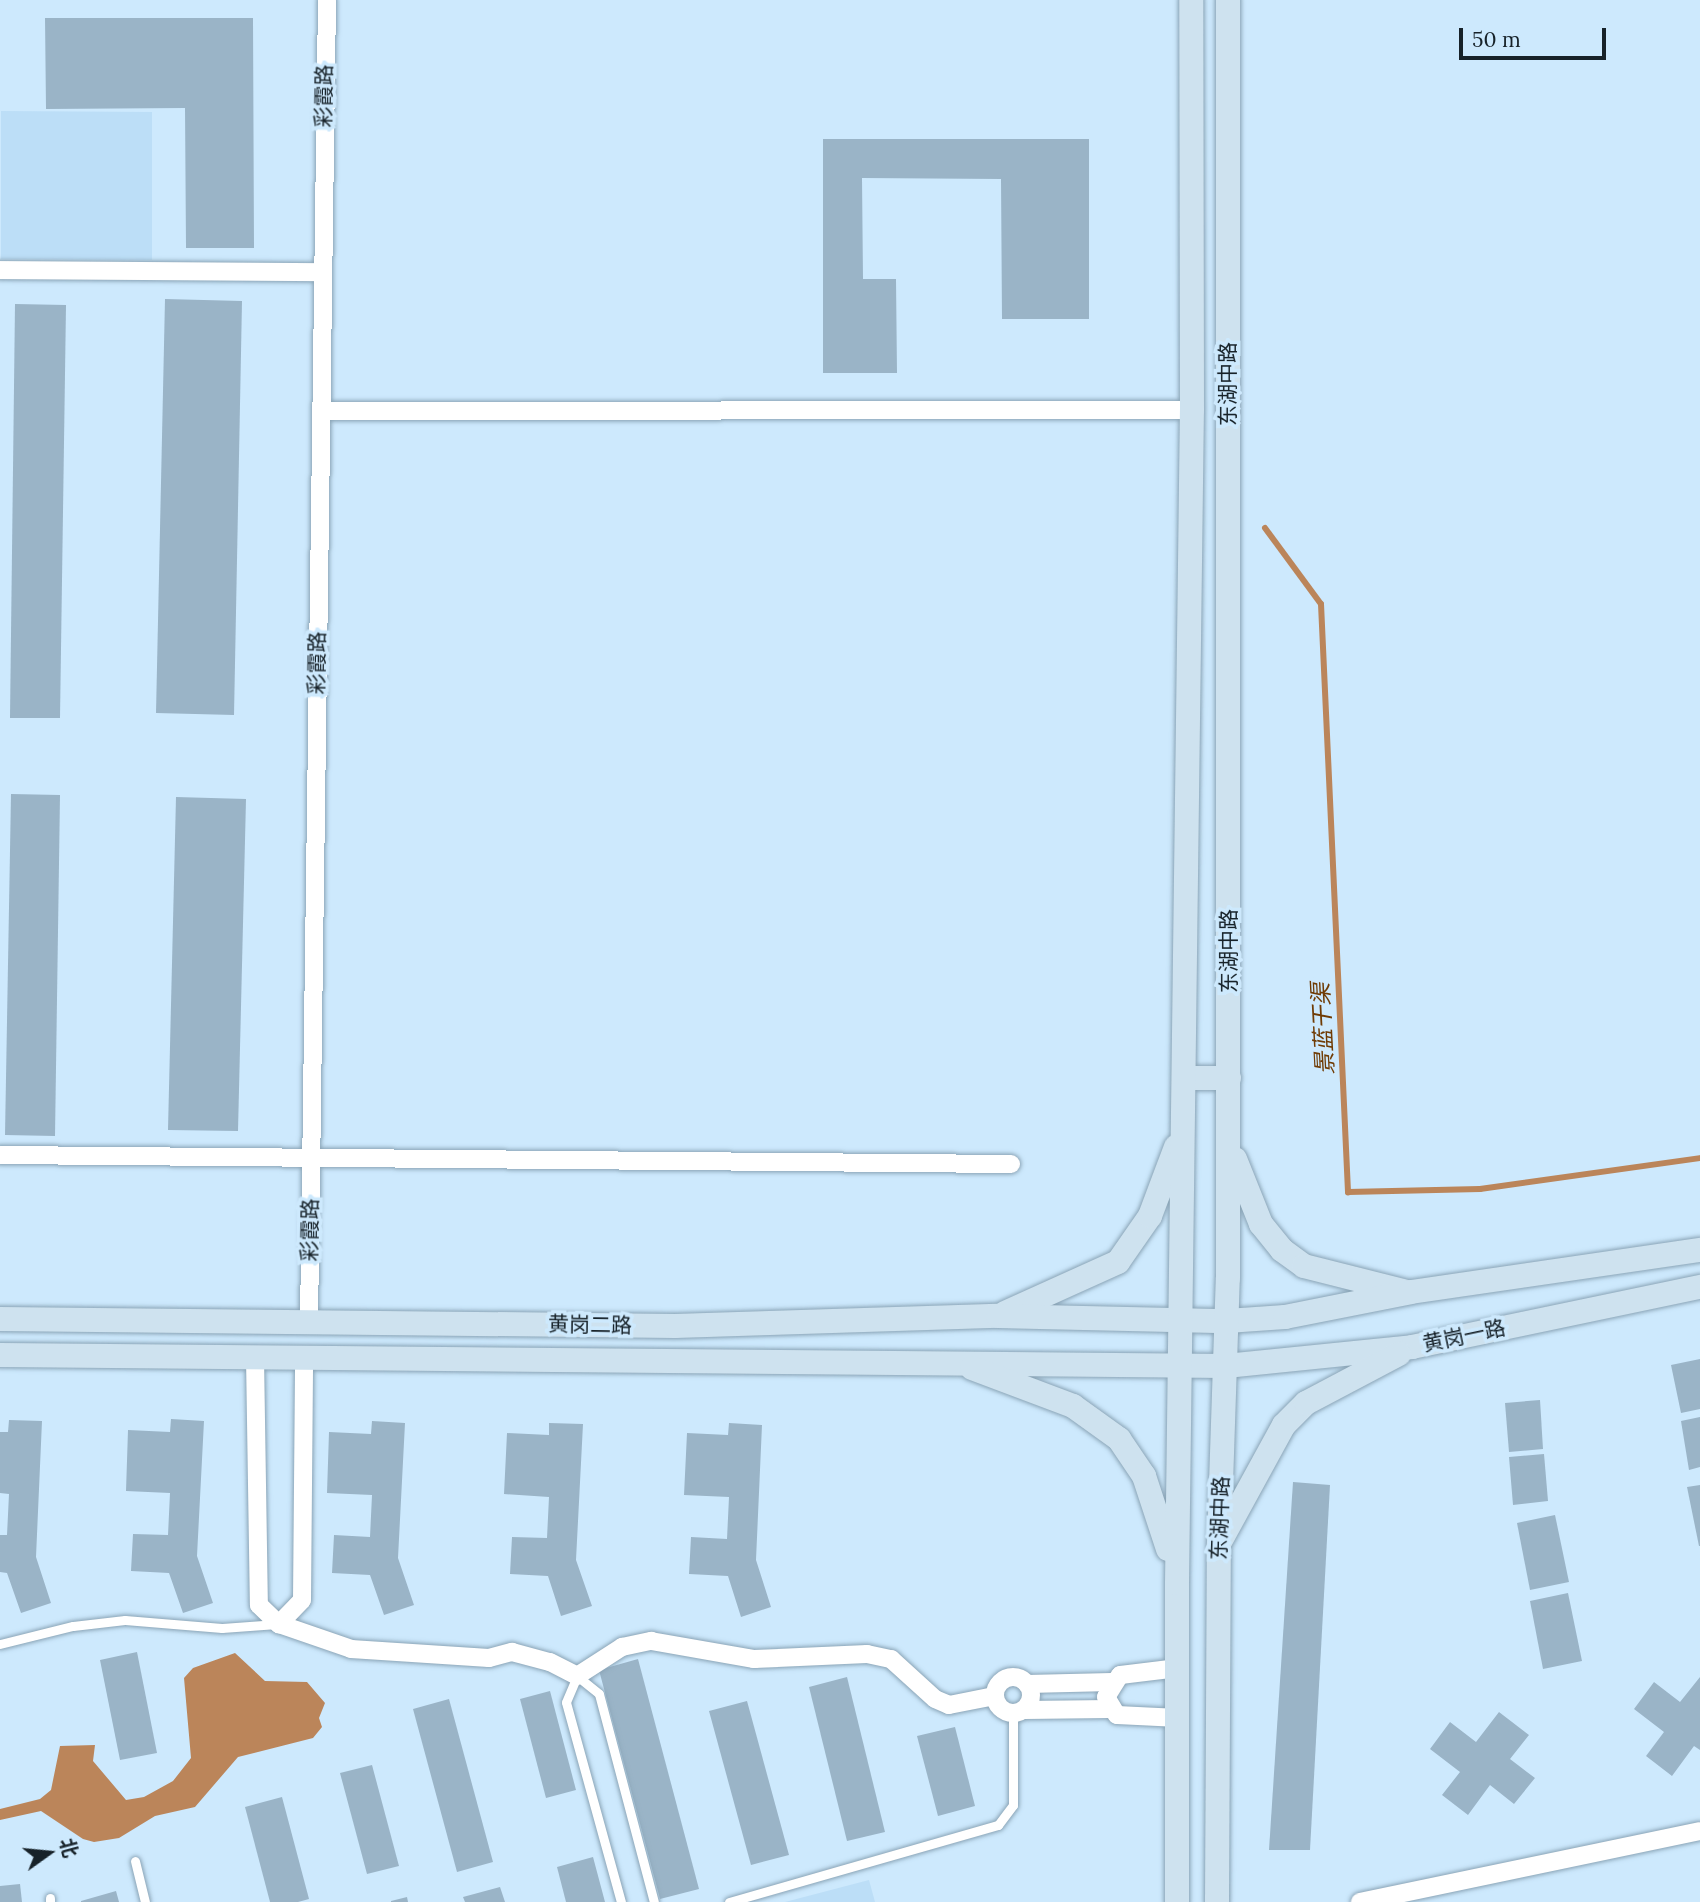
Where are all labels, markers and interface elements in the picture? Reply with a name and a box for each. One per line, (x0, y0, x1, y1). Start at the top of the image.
scale bar (1462, 14, 1609, 58)
text: 50 m (1472, 26, 1521, 53)
street label: 彩霞路 (311, 64, 337, 128)
street label: 东湖中路 (1215, 342, 1241, 426)
street label: 彩霞路 (304, 631, 330, 695)
street label: 东湖中路 (1216, 909, 1242, 993)
water label: 景蓝干渠 (1307, 982, 1339, 1076)
street label: 彩霞路 (297, 1198, 323, 1262)
street label: 黄岗二路 (548, 1312, 632, 1338)
street label: 黄岗一路 (1420, 1315, 1508, 1357)
street label: 东湖中路 (1206, 1476, 1234, 1560)
north arrow (14, 1818, 84, 1888)
text: 北 (55, 1835, 83, 1860)

